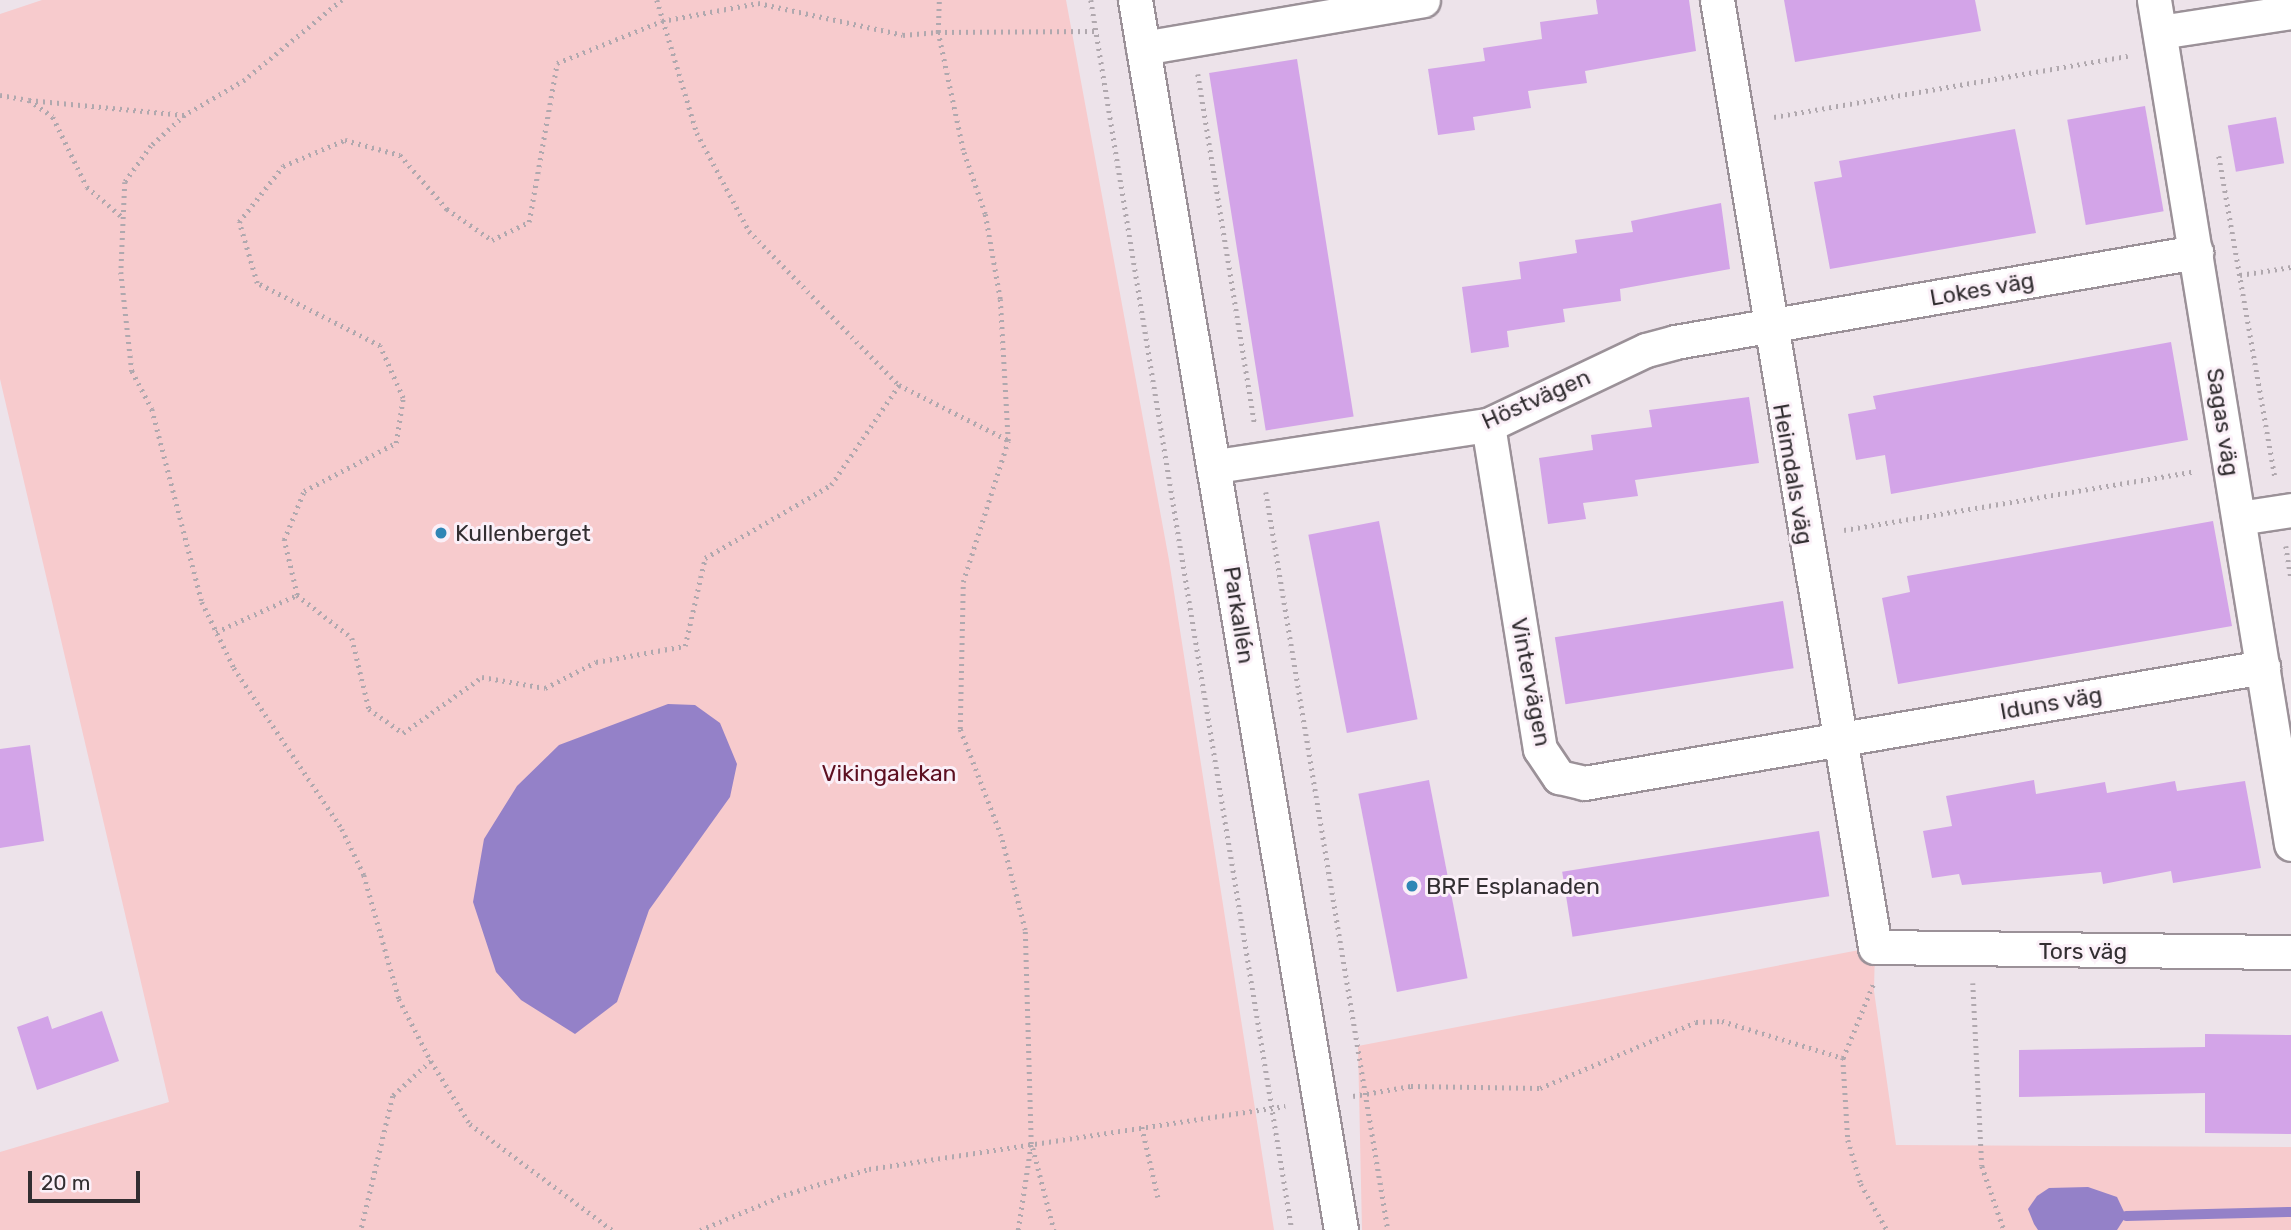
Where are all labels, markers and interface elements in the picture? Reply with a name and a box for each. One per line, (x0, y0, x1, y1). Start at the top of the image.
street label: Lokes väg (1927, 266, 2037, 312)
street label: Höstvägen (1477, 363, 1595, 435)
street label: Sagas väg (2201, 366, 2245, 478)
street label: Heimdals väg (1767, 401, 1819, 547)
place label: Kullenberget (455, 519, 591, 547)
marker: Kullenberget (433, 525, 449, 541)
street label: Parkallén (1218, 564, 1260, 666)
street label: Vintervägen (1505, 615, 1557, 749)
street label: Iduns väg (1997, 680, 2105, 726)
park label: Vikingalekan (821, 759, 957, 787)
place label: BRF Esplanaden (1426, 872, 1600, 900)
marker: BRF Esplanaden (1404, 878, 1420, 894)
street label: Tors väg (2038, 937, 2128, 965)
scale bar (32, 1156, 144, 1200)
text: 20 m (41, 1170, 90, 1195)

